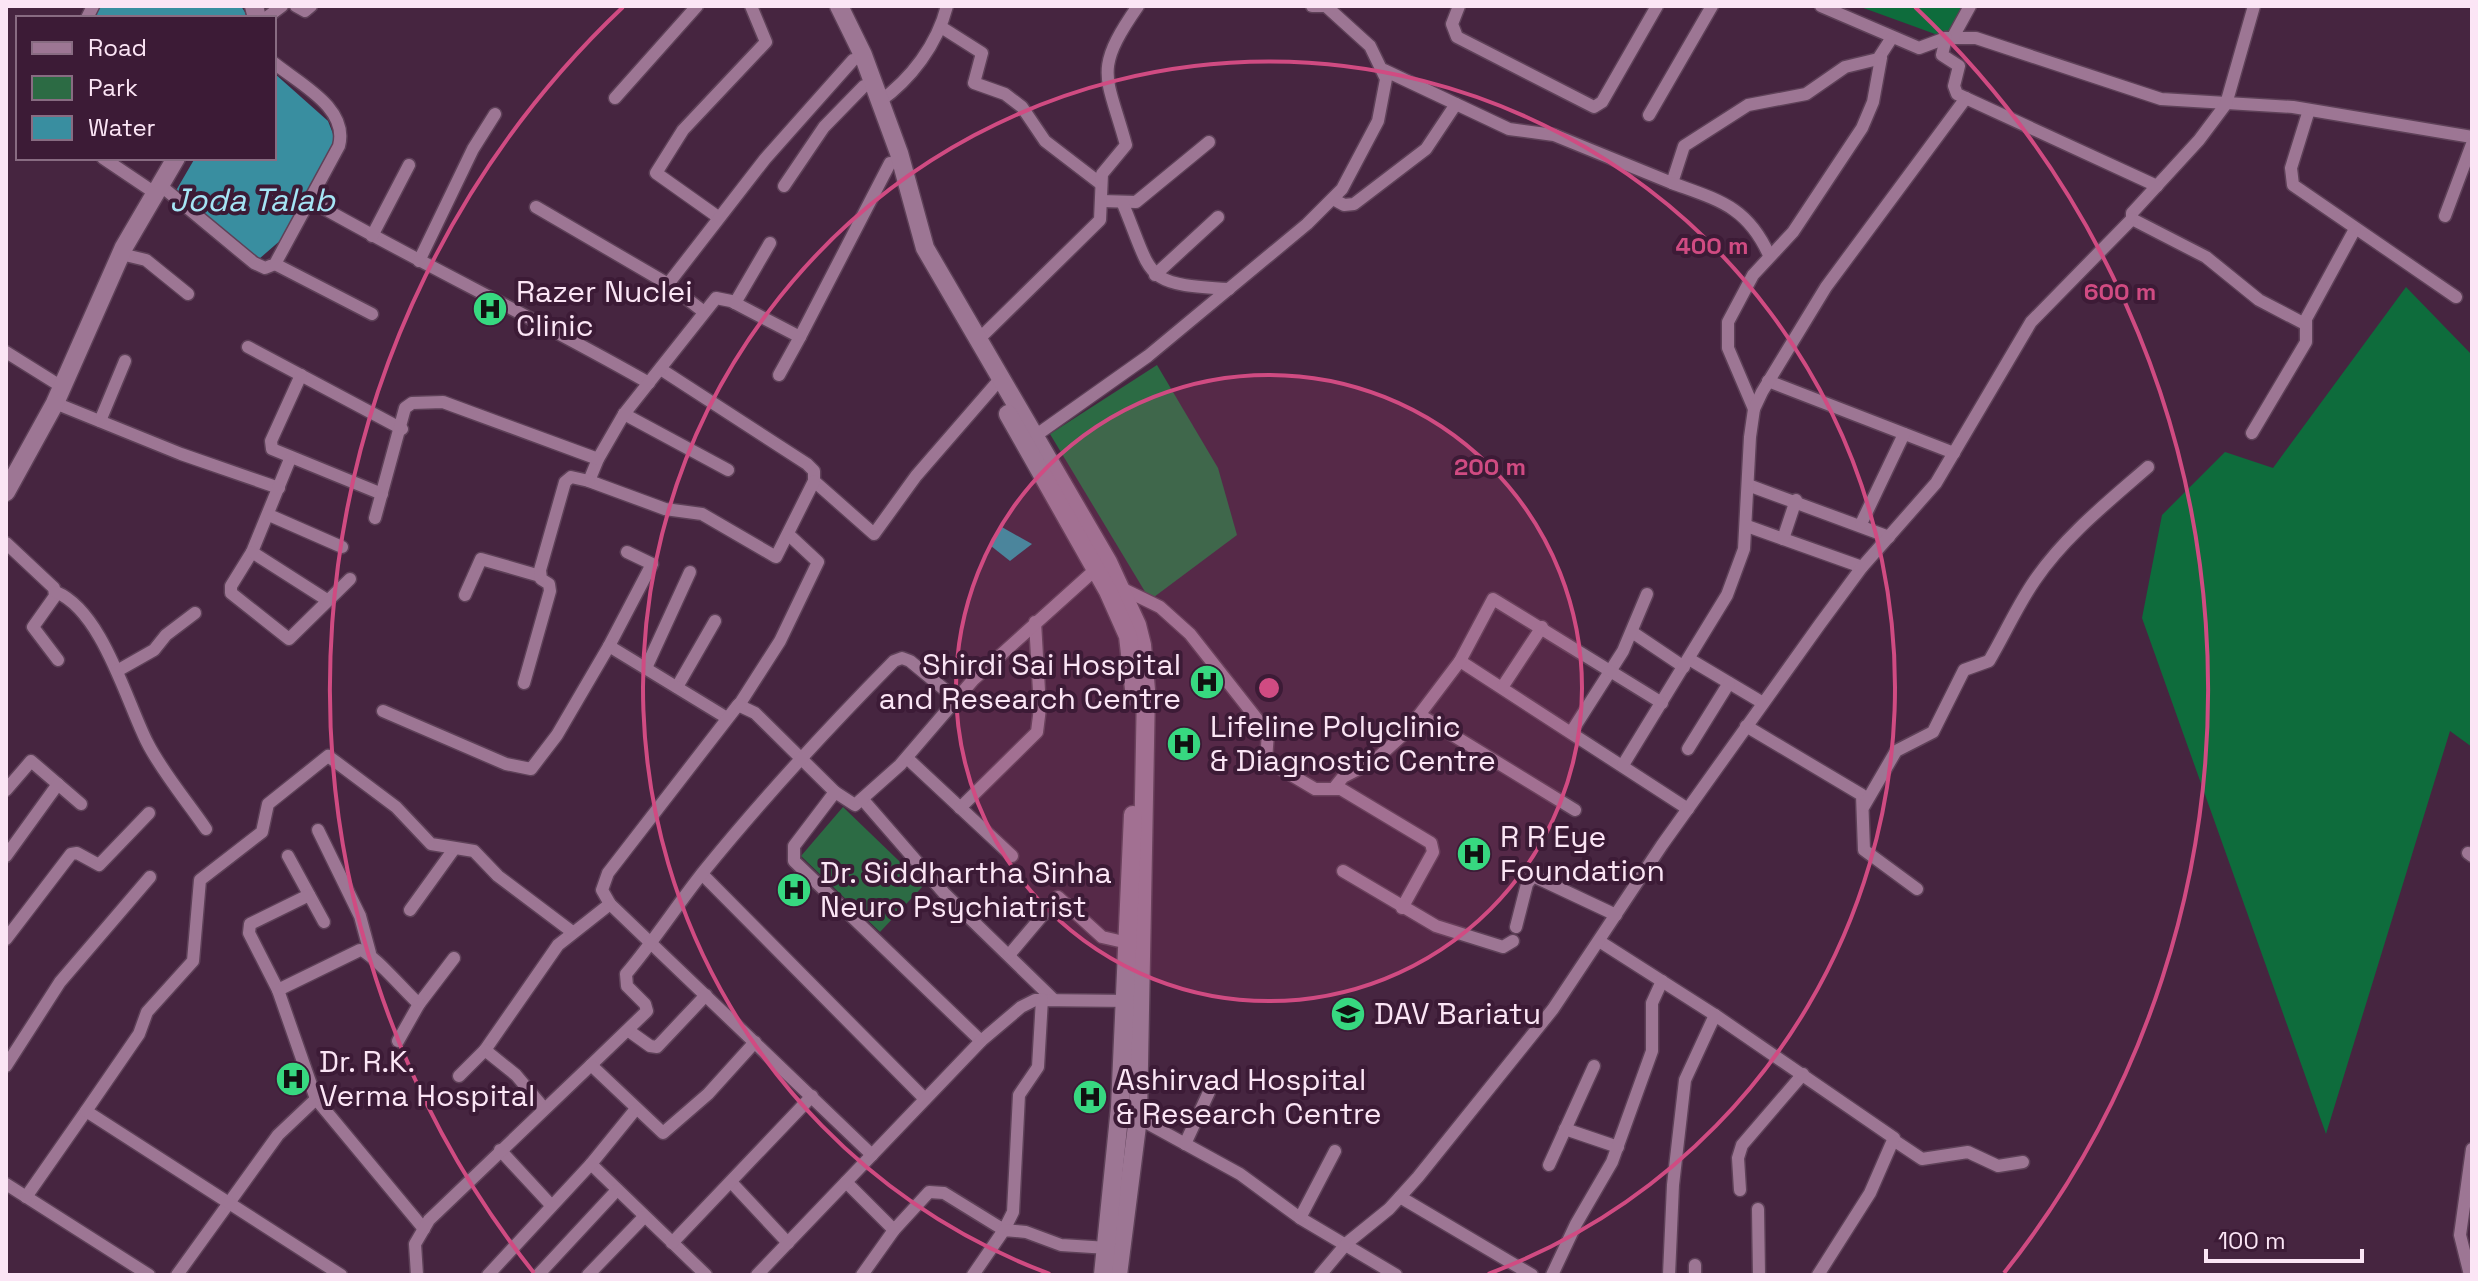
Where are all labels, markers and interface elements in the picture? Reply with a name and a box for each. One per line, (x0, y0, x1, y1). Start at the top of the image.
legend (16, 16, 276, 160)
text: Road (88, 32, 147, 63)
text: Park (88, 72, 138, 103)
text: Water (88, 112, 156, 143)
water label: Joda Talab (169, 180, 336, 220)
text: 400 m (1676, 230, 1748, 261)
place label: Razer Nuclei Clinic (516, 272, 693, 345)
text: 600 m (2084, 276, 2156, 307)
hospital icon: Razer Nuclei Clinic (471, 290, 509, 328)
text: 200 m (1454, 451, 1526, 482)
place label: Shirdi Sai Hospital and Research Centre (879, 645, 1181, 718)
hospital icon: Shirdi Sai Hospital and Research Centre (1188, 663, 1226, 701)
centre of rings (1255, 674, 1283, 702)
place label: Lifeline Polyclinic & Diagnostic Centre (1210, 707, 1496, 780)
hospital icon: Lifeline Polyclinic & Diagnostic Centre (1165, 725, 1203, 763)
place label: R R Eye Foundation (1500, 817, 1665, 890)
hospital icon: R R Eye Foundation (1455, 835, 1493, 873)
place label: Dr. Siddhartha Sinha Neuro Psychiatrist (820, 853, 1112, 926)
hospital icon: Dr. Siddhartha Sinha Neuro Psychiatrist (775, 871, 813, 909)
place label: DAV Bariatu (1374, 994, 1541, 1033)
school or university icon: DAV Bariatu (1329, 995, 1367, 1033)
place label: Dr. R.K. Verma Hospital (319, 1042, 535, 1115)
hospital icon: Dr. R.K. Verma Hospital (274, 1060, 312, 1098)
place label: Ashirvad Hospital & Research Centre (1116, 1060, 1381, 1133)
hospital icon: Ashirvad Hospital & Research Centre (1071, 1078, 1109, 1116)
scale bar (2206, 1213, 2362, 1263)
text: 100 m (2218, 1225, 2286, 1256)

